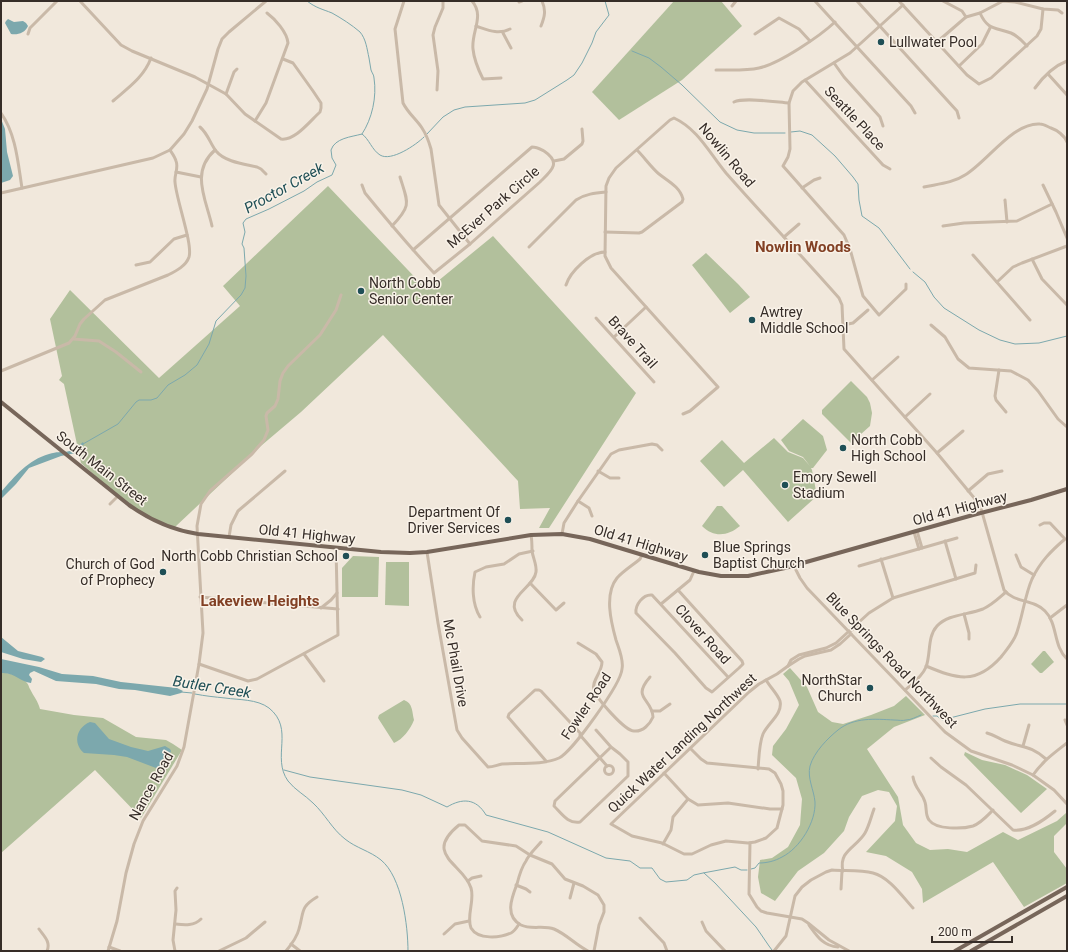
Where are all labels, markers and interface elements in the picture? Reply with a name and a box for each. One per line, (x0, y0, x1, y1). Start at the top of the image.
place label: Lullwater Pool (889, 34, 977, 50)
marker: Lullwater Pool (876, 37, 886, 47)
street label: Seattle Place (821, 83, 889, 153)
street label: Nowlin Road (696, 120, 758, 190)
water label: Proctor Creek (241, 158, 328, 217)
street label: McEver Park Circle (444, 163, 542, 251)
district label: Nowlin Woods (755, 238, 851, 256)
place label: North Cobb Senior Center (369, 275, 453, 307)
marker: North Cobb Senior Center (356, 286, 366, 296)
place label: Awtrey Middle School (760, 304, 848, 336)
street label: Brave Trail (605, 313, 661, 371)
marker: Awtrey Middle School (747, 315, 757, 325)
street label: South Main Street (53, 427, 151, 509)
place label: North Cobb High School (851, 432, 926, 464)
marker: North Cobb High School (838, 443, 848, 453)
place label: Emory Sewell Stadium (793, 469, 877, 501)
marker: Emory Sewell Stadium (780, 480, 790, 490)
street label: Old 41 Highway (911, 488, 1009, 528)
place label: Department Of Driver Services (408, 504, 500, 536)
marker: Department Of Driver Services (503, 515, 513, 525)
street label: Old 41 Highway (258, 521, 357, 547)
street label: Old 41 Highway (592, 521, 690, 565)
place label: Blue Springs Baptist Church (713, 539, 805, 571)
place label: North Cobb Christian School (161, 548, 338, 564)
marker: Blue Springs Baptist Church (700, 550, 710, 560)
marker: North Cobb Christian School (341, 551, 351, 561)
place label: Church of God of Prophecy (66, 556, 155, 588)
marker: Church of God of Prophecy (158, 567, 168, 577)
street label: Blue Springs Road Northwest (823, 589, 961, 731)
district label: Lakeview Heights (201, 592, 320, 610)
street label: Clover Road (672, 601, 734, 667)
street label: Mc Phail Drive (440, 618, 472, 708)
street label: Fowler Road (558, 669, 614, 743)
street label: Quick Water Landing Northwest (604, 670, 760, 816)
water label: Butler Creek (172, 672, 253, 702)
place label: NorthStar Church (801, 672, 862, 704)
marker: NorthStar Church (865, 683, 875, 693)
street label: Nance Road (126, 749, 176, 823)
scale bar (932, 918, 1012, 944)
text: 200 m (938, 925, 972, 939)

